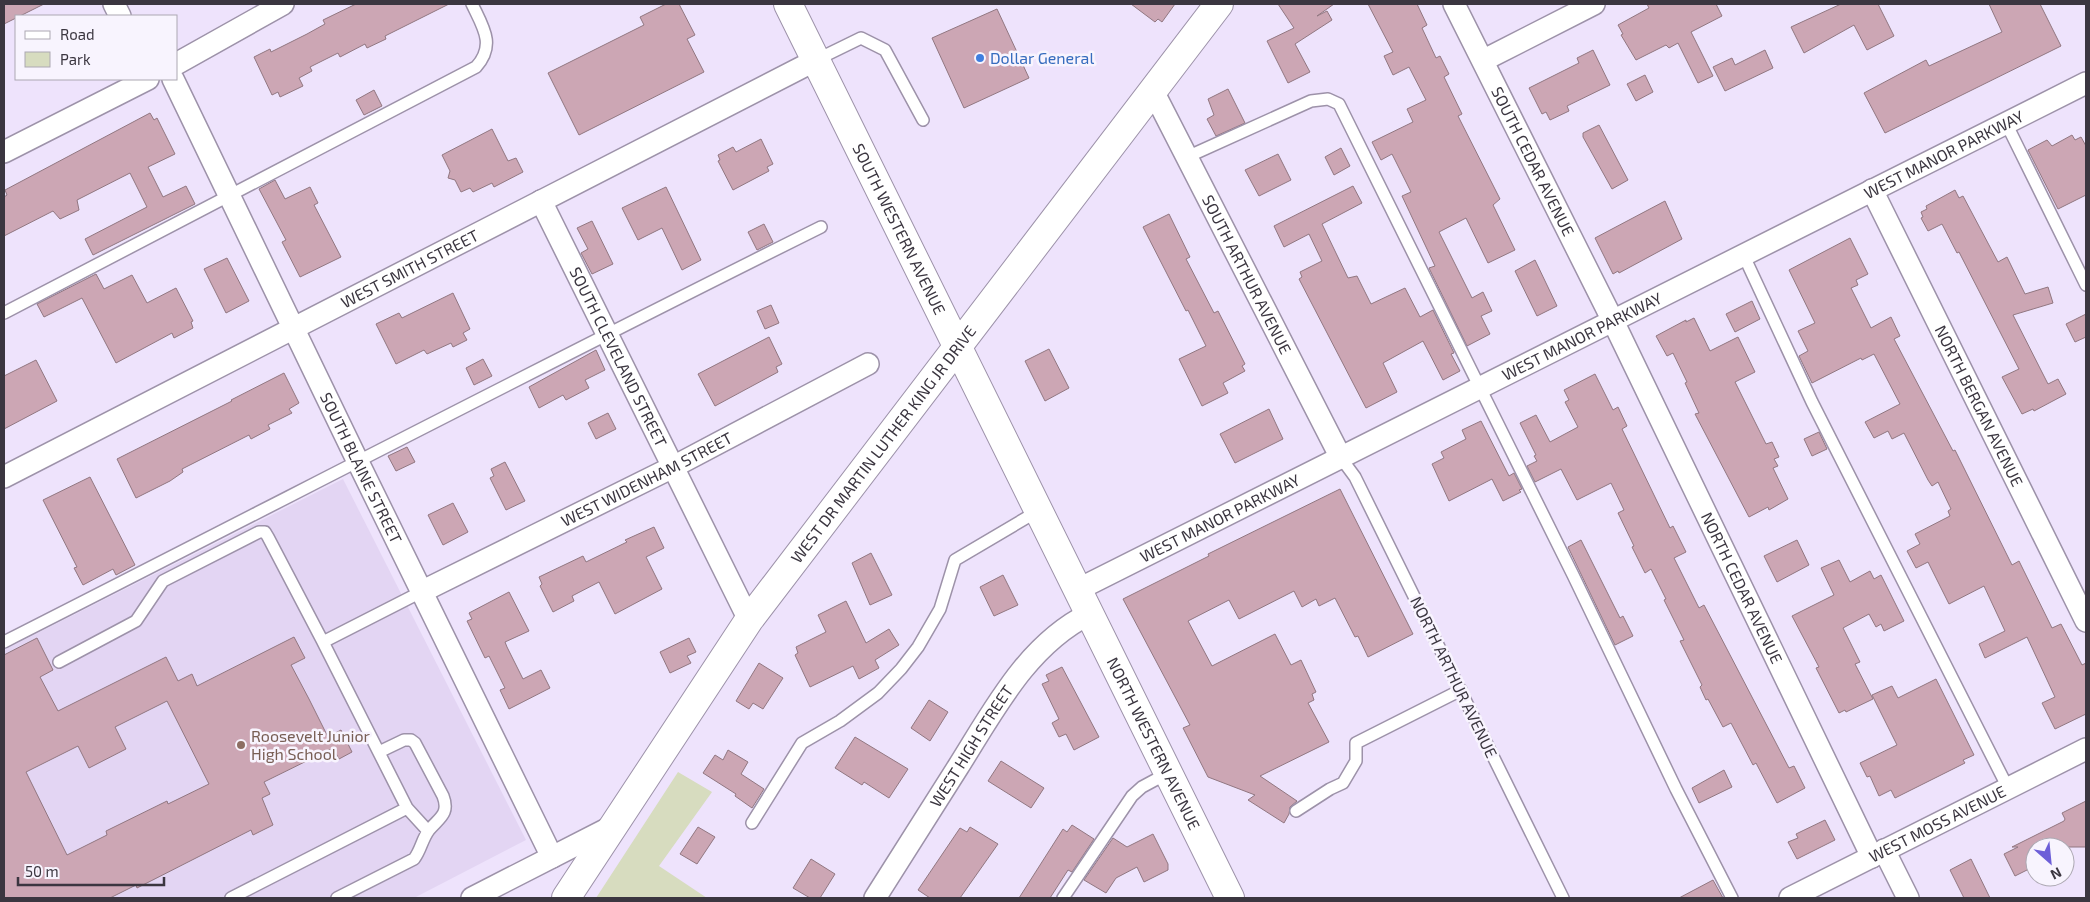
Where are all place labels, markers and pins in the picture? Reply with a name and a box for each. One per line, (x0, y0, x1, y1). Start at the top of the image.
place label: Dollar General (990, 48, 1094, 67)
marker: Dollar General (974, 52, 986, 64)
place label: Roosevelt Junior High School (251, 726, 371, 763)
marker: Roosevelt Junior High School (235, 739, 247, 751)

